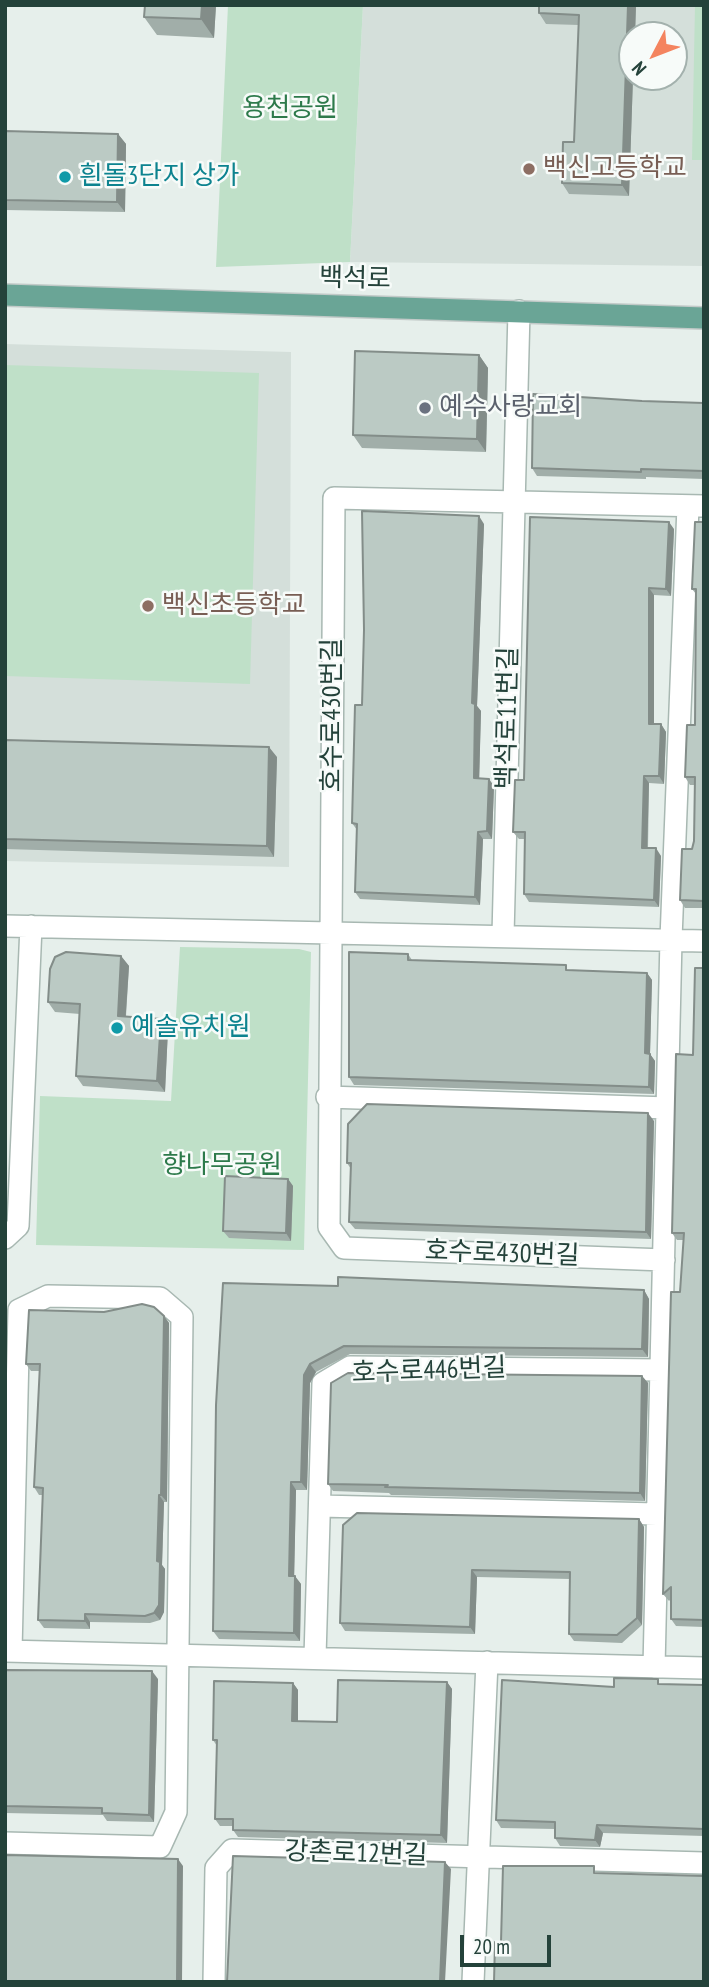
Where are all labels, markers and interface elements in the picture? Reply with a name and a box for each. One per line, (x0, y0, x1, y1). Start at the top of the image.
north arrow (618, 21, 688, 91)
text: N (627, 57, 651, 81)
park label: 용천공원 (242, 93, 338, 125)
place label: 백신고등학교 (543, 153, 687, 185)
place label: 흰돌3단지 상가 (79, 161, 240, 193)
marker: 백신고등학교 (521, 161, 537, 177)
marker: 흰돌3단지 상가 (57, 169, 73, 185)
street label: 백석로 (319, 263, 391, 295)
place label: 예수사랑교회 (439, 392, 583, 424)
marker: 예수사랑교회 (417, 400, 433, 416)
place label: 백신초등학교 (162, 590, 306, 622)
marker: 백신초등학교 (140, 598, 156, 614)
street label: 호수로430번길 (317, 638, 349, 792)
street label: 백석로11번길 (491, 646, 525, 790)
place label: 예솔유치원 (131, 1012, 251, 1044)
marker: 예솔유치원 (109, 1020, 125, 1036)
park label: 향나무공원 (162, 1150, 282, 1182)
street label: 호수로430번길 (424, 1236, 580, 1272)
street label: 호수로446번길 (351, 1353, 507, 1389)
street label: 강촌로12번길 (284, 1836, 428, 1872)
scale bar (464, 1920, 555, 1964)
text: 20 m (473, 1933, 510, 1960)

